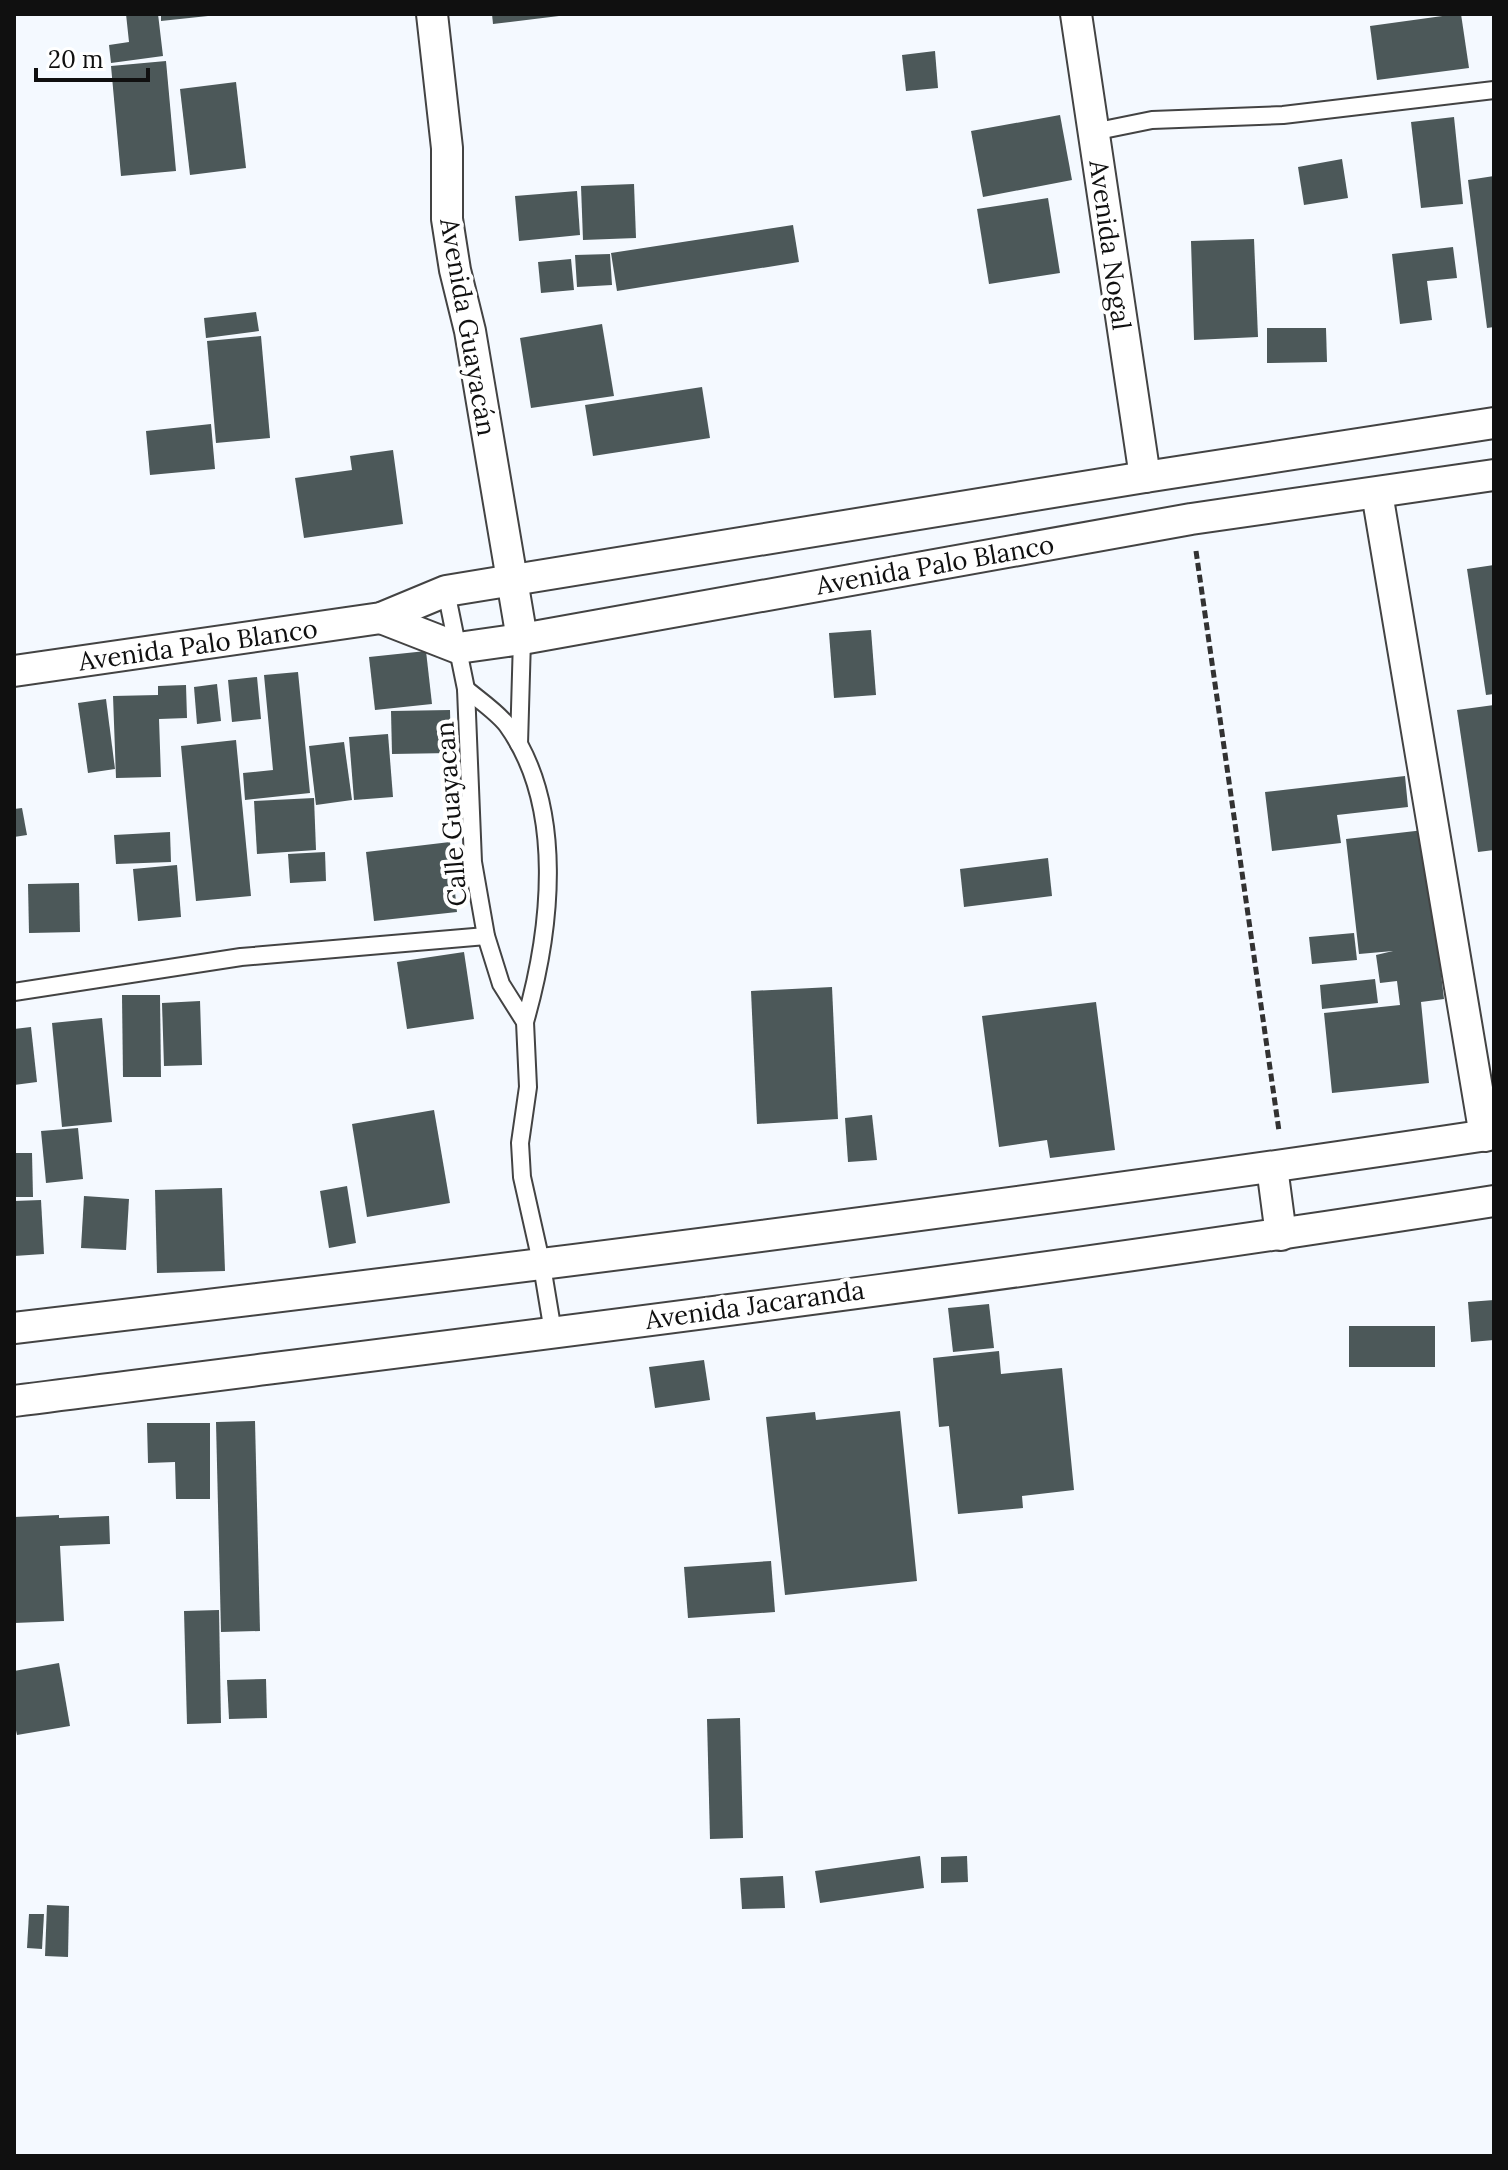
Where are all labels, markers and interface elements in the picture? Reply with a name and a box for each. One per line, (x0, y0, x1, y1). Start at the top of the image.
scale bar (36, 32, 148, 82)
text: 20 m (48, 44, 104, 75)
street label: Avenida Nogal (1082, 157, 1139, 332)
street label: Avenida Guayacán (433, 215, 504, 438)
street label: Avenida Palo Blanco (812, 527, 1056, 602)
street label: Avenida Palo Blanco (75, 611, 320, 678)
street label: Calle Guayacan (428, 720, 473, 908)
street label: Avenida Jacaranda (642, 1273, 867, 1336)

